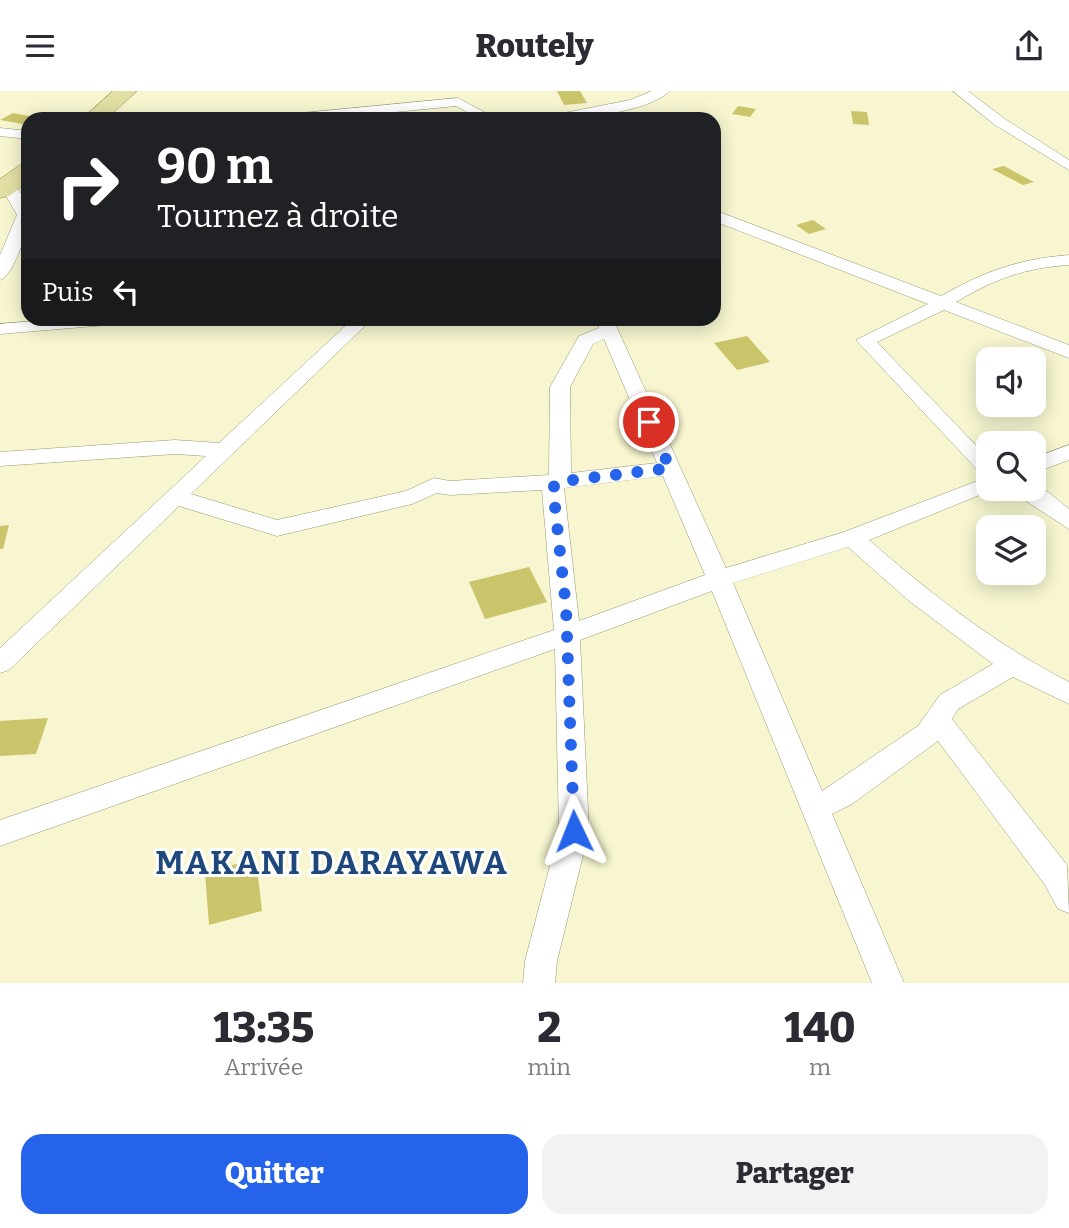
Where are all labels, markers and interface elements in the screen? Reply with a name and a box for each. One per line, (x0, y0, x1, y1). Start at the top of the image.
icon: menu (21, 27, 59, 65)
text: Routely (475, 27, 594, 65)
icon: share (1010, 27, 1048, 65)
text: 90 m (157, 137, 273, 196)
icon: right (42, 140, 133, 231)
text: Tournez à droite (157, 197, 399, 235)
icon: left (107, 273, 145, 311)
text: Puis (42, 277, 93, 308)
map controls (976, 347, 1046, 585)
button: sound (976, 347, 1046, 417)
pin (619, 392, 679, 452)
icon: arrive (630, 403, 668, 441)
button: search (976, 431, 1046, 501)
button: layers (976, 515, 1046, 585)
position arrow (537, 794, 611, 868)
district label: MAKANI DARAYAWA (155, 843, 509, 883)
text: 13:35 (213, 1003, 314, 1053)
text: 2 (537, 1003, 561, 1053)
text: 140 (784, 1003, 856, 1053)
text: Arrivée (224, 1053, 303, 1081)
text: min (528, 1053, 571, 1081)
text: m (809, 1053, 831, 1081)
button: Quitter (21, 1134, 528, 1214)
button: Partager (542, 1134, 1048, 1214)

